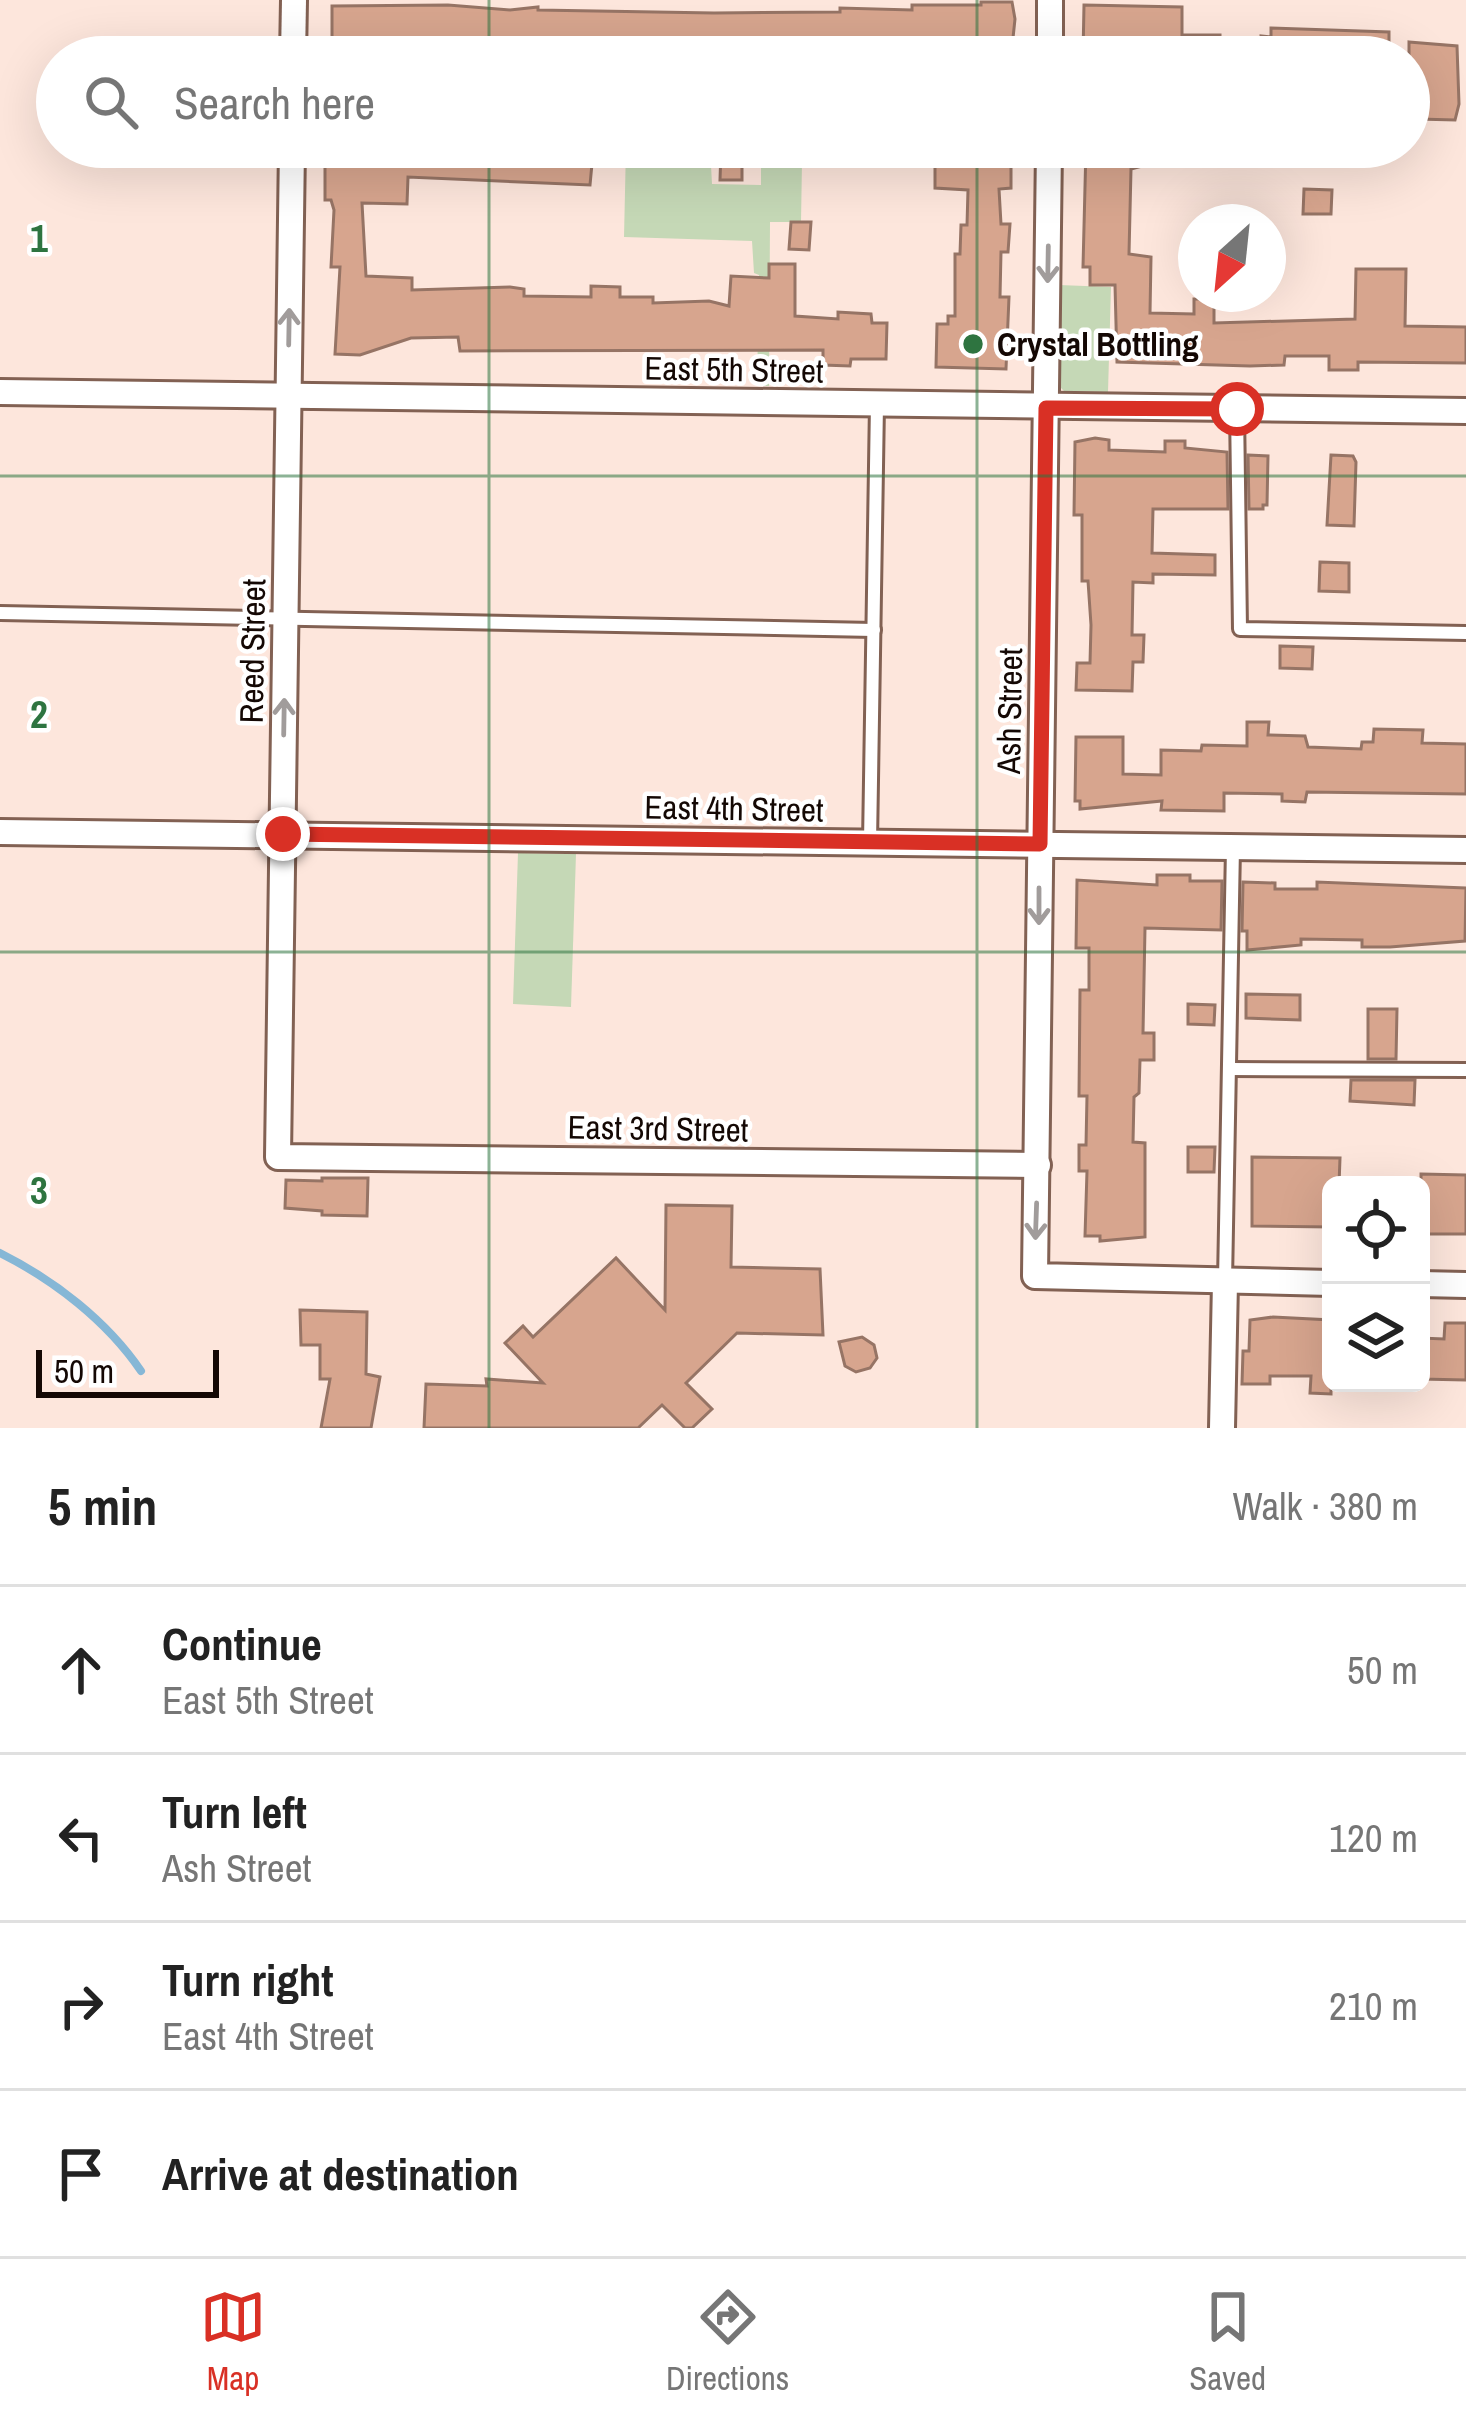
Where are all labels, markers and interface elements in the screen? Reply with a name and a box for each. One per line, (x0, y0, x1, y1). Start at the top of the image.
search box (36, 36, 1430, 168)
icon: search (78, 69, 144, 135)
text: Search here (174, 72, 375, 133)
north arrow (1178, 204, 1286, 312)
text: 1 (30, 212, 48, 264)
one-way arrow (1036, 244, 1059, 283)
one-way arrow (278, 308, 300, 347)
place label: Crystal Bottling (997, 322, 1199, 366)
marker: Crystal Bottling (960, 331, 986, 357)
street label: East 5th Street (644, 345, 824, 393)
route start (1210, 382, 1264, 436)
street label: Reed Street (229, 578, 275, 724)
street label: Ash Street (986, 647, 1032, 776)
text: 2 (30, 688, 48, 740)
one-way arrow (273, 698, 296, 737)
street label: East 4th Street (644, 784, 824, 832)
route end (256, 807, 310, 861)
one-way arrow (1028, 886, 1050, 925)
street label: East 3rd Street (567, 1104, 749, 1152)
text: 3 (30, 1164, 48, 1216)
map controls (1322, 1176, 1430, 1392)
button: locate (1322, 1176, 1430, 1284)
one-way arrow (1025, 1201, 1048, 1240)
button: layers (1322, 1284, 1430, 1392)
scale bar (36, 1344, 219, 1397)
text: 50 m (54, 1349, 114, 1393)
text: 5 min (48, 1472, 157, 1541)
text: Walk · 380 m (1233, 1480, 1418, 1532)
text: Continue (162, 1613, 322, 1674)
icon: ahead (48, 1637, 114, 1703)
text: 50 m (1347, 1644, 1418, 1696)
text: East 5th Street (162, 1674, 374, 1726)
text: Turn left (162, 1781, 307, 1842)
icon: left (48, 1805, 114, 1871)
text: 120 m (1329, 1812, 1418, 1864)
text: Ash Street (162, 1842, 311, 1894)
text: Turn right (162, 1949, 334, 2010)
icon: right (48, 1973, 114, 2039)
text: 210 m (1329, 1980, 1418, 2032)
text: East 4th Street (162, 2010, 374, 2062)
icon: arrive (48, 2141, 114, 2207)
text: Arrive at destination (162, 2143, 519, 2204)
tab: Map (200, 2284, 266, 2400)
tab: Directions (666, 2284, 789, 2400)
tab: Saved (1189, 2284, 1266, 2400)

